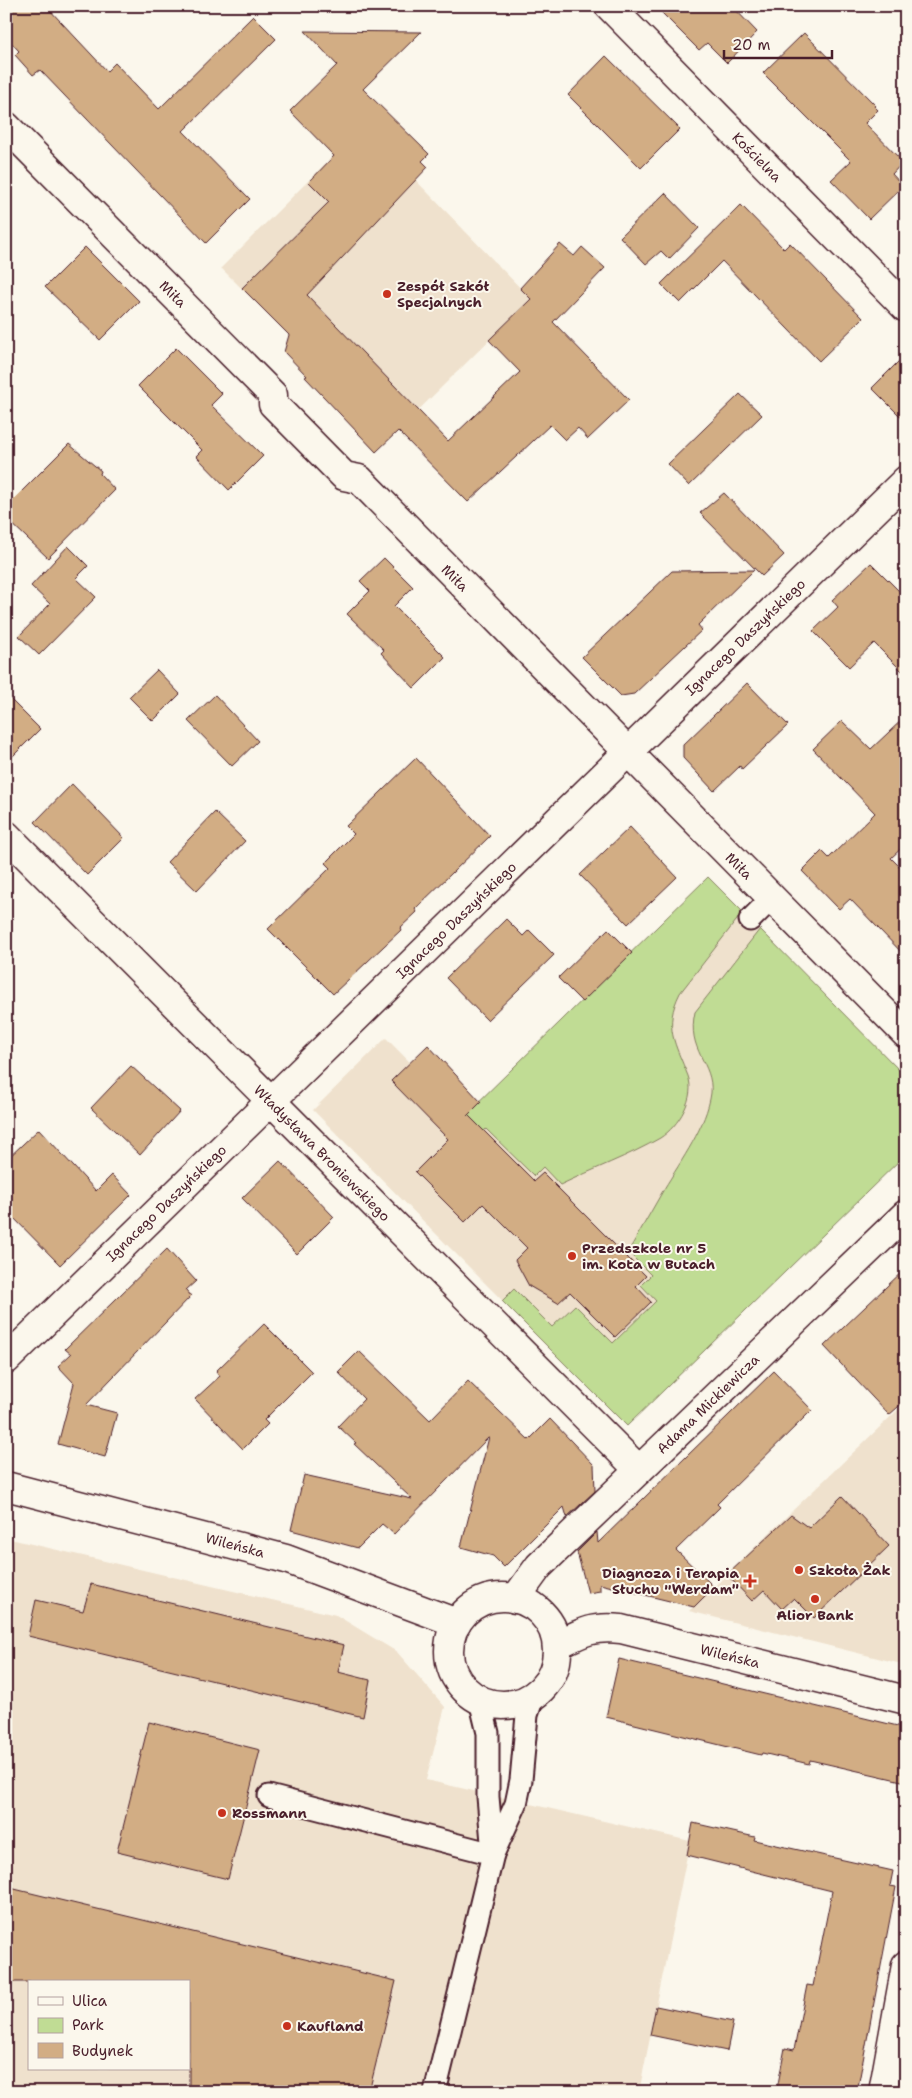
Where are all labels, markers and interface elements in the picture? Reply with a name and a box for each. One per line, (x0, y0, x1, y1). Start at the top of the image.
scale bar (724, 28, 832, 60)
text: 20 m (732, 35, 771, 55)
street label: Kościelna (728, 128, 786, 186)
street label: Miła (156, 277, 191, 312)
place label: Zespół Szkół Specjalnych (397, 277, 490, 311)
marker: Zespół Szkół Specjalnych (381, 288, 393, 300)
street label: Miła (438, 561, 473, 596)
street label: Ignacego Daszyńskiego (681, 575, 809, 699)
street label: Miła (722, 849, 757, 884)
street label: Ignacego Daszyńskiego (392, 858, 520, 982)
street label: Władysława Broniewskiego (250, 1081, 394, 1225)
street label: Ignacego Daszyńskiego (102, 1141, 230, 1265)
place label: Przedszkole nr 5 im. Kota w Butach (582, 1239, 715, 1273)
marker: Przedszkole nr 5 im. Kota w Butach (566, 1250, 578, 1262)
street label: Adama Mickiewicza (653, 1350, 763, 1458)
street label: Wileńska (203, 1528, 267, 1562)
place label: Szkoła Żak (809, 1561, 891, 1579)
place label: Diagnoza i Terapia Słuchu "Werdam" (602, 1564, 739, 1598)
marker: Szkoła Żak (793, 1564, 805, 1576)
marker: Diagnoza i Terapia Słuchu "Werdam" (743, 1574, 757, 1588)
marker: Alior Bank (809, 1593, 821, 1605)
place label: Alior Bank (776, 1606, 854, 1624)
street label: Wileńska (698, 1640, 762, 1672)
place label: Rossmann (232, 1804, 307, 1822)
marker: Rossmann (216, 1807, 228, 1819)
legend (28, 1980, 190, 2070)
text: Ulica (72, 1991, 108, 2011)
text: Park (72, 2015, 104, 2035)
place label: Kaufland (297, 2017, 364, 2035)
marker: Kaufland (281, 2020, 293, 2032)
text: Budynek (72, 2041, 133, 2061)

